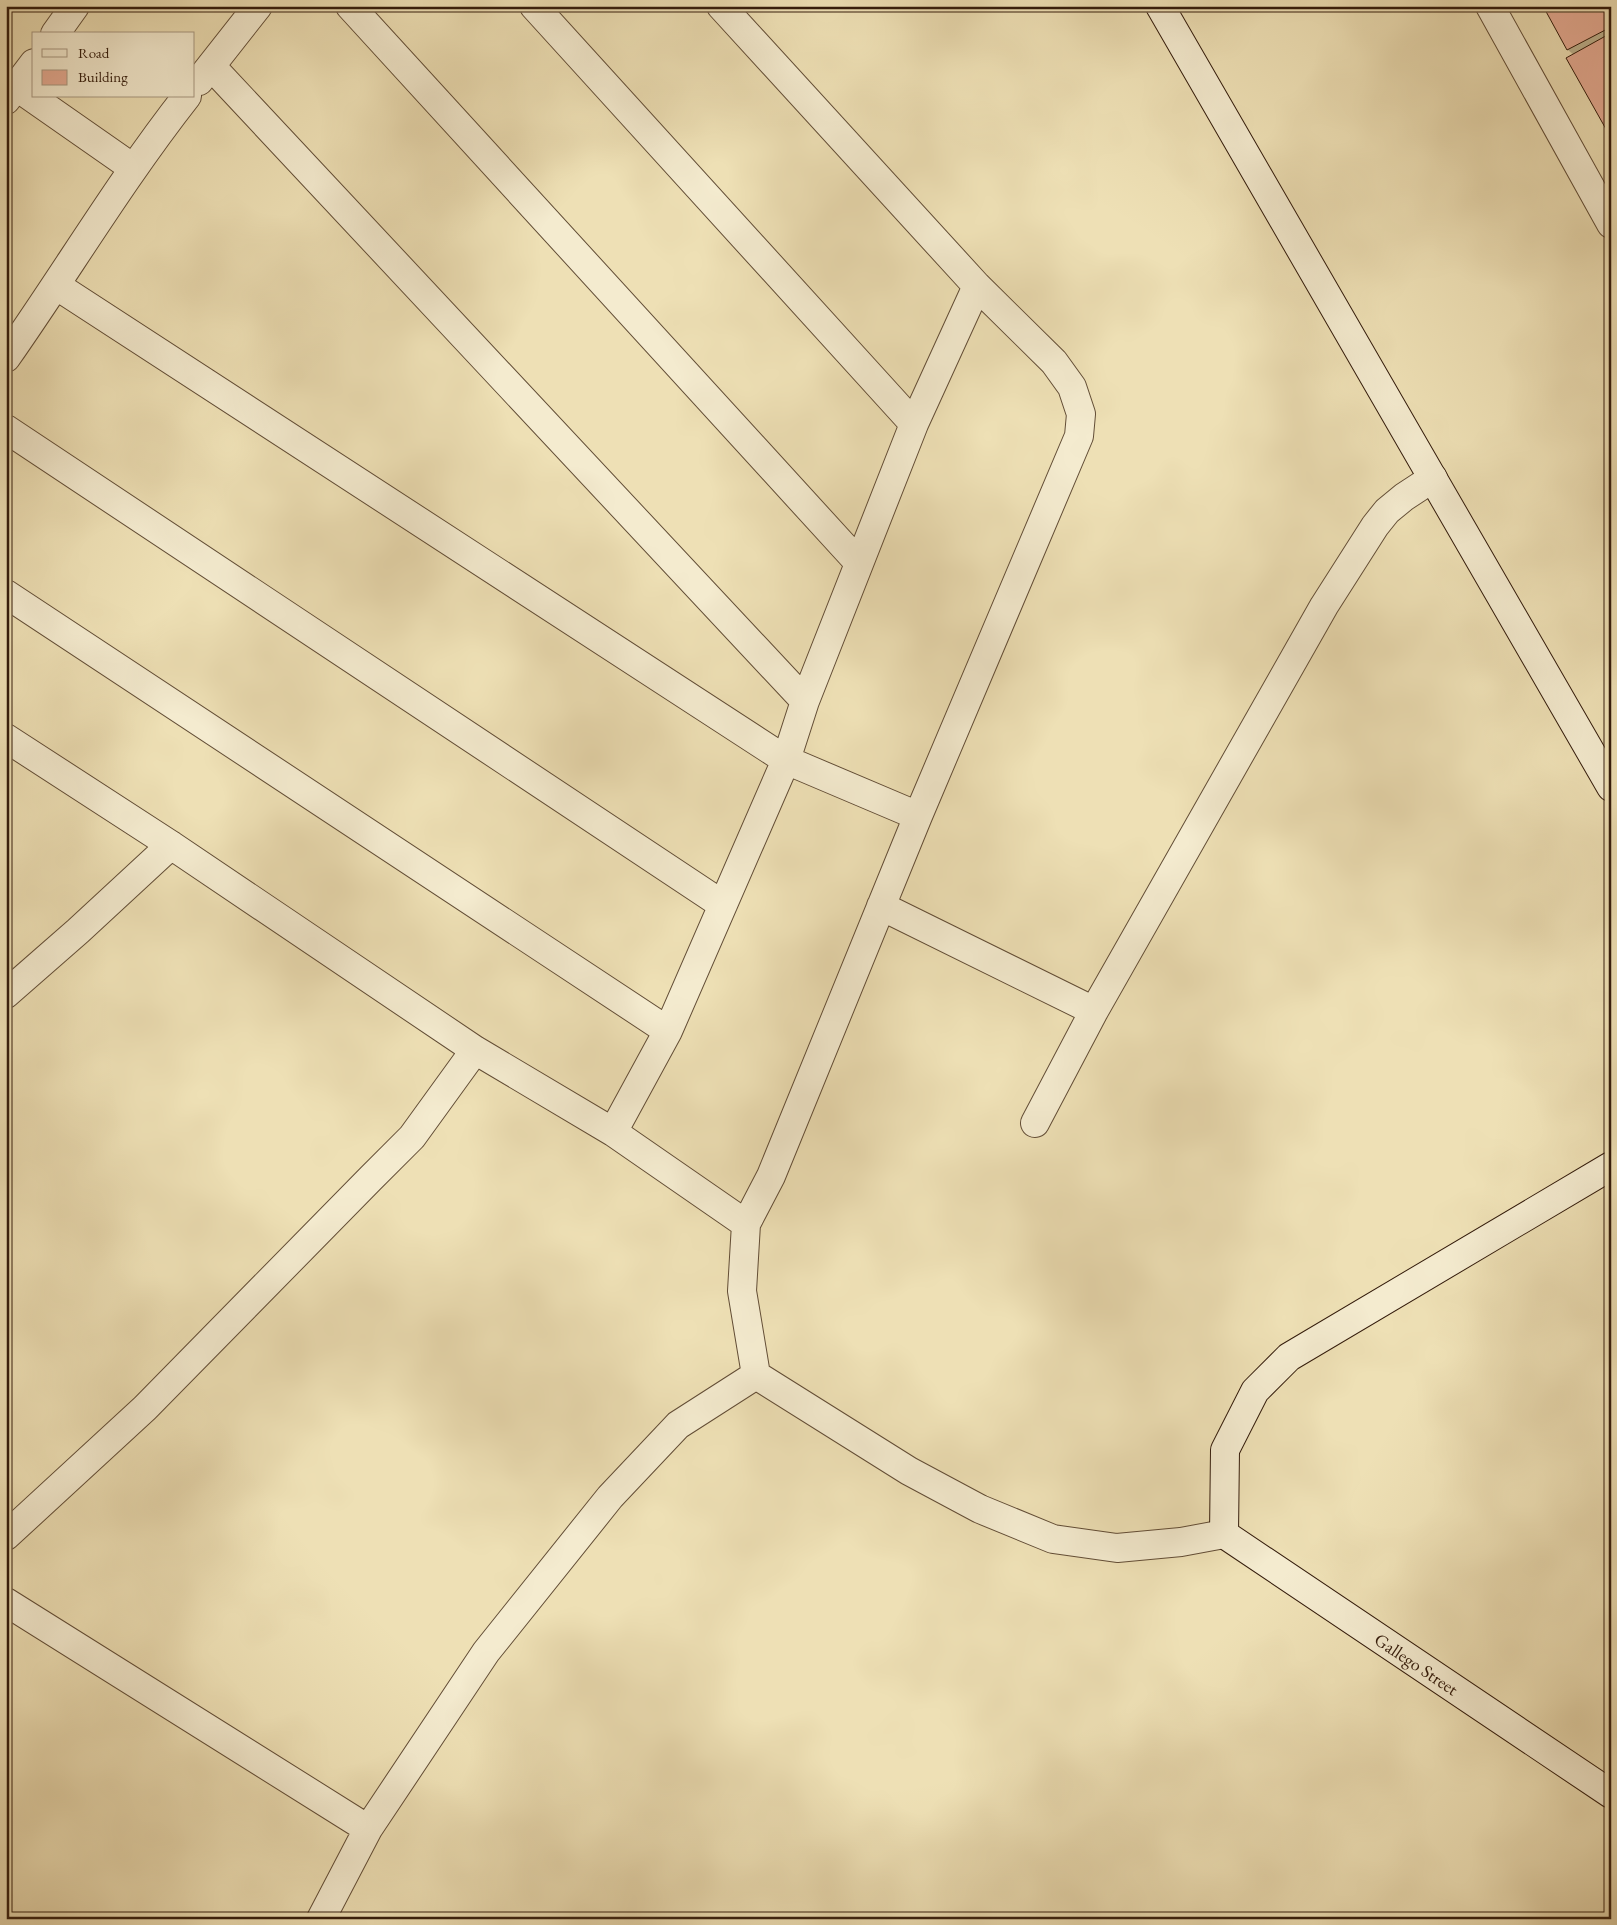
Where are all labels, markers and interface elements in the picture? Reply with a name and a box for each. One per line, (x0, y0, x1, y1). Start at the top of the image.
legend (32, 32, 195, 98)
text: Road (78, 43, 110, 62)
text: Building (78, 67, 128, 86)
street label: Gallego Street (1371, 1627, 1463, 1700)

